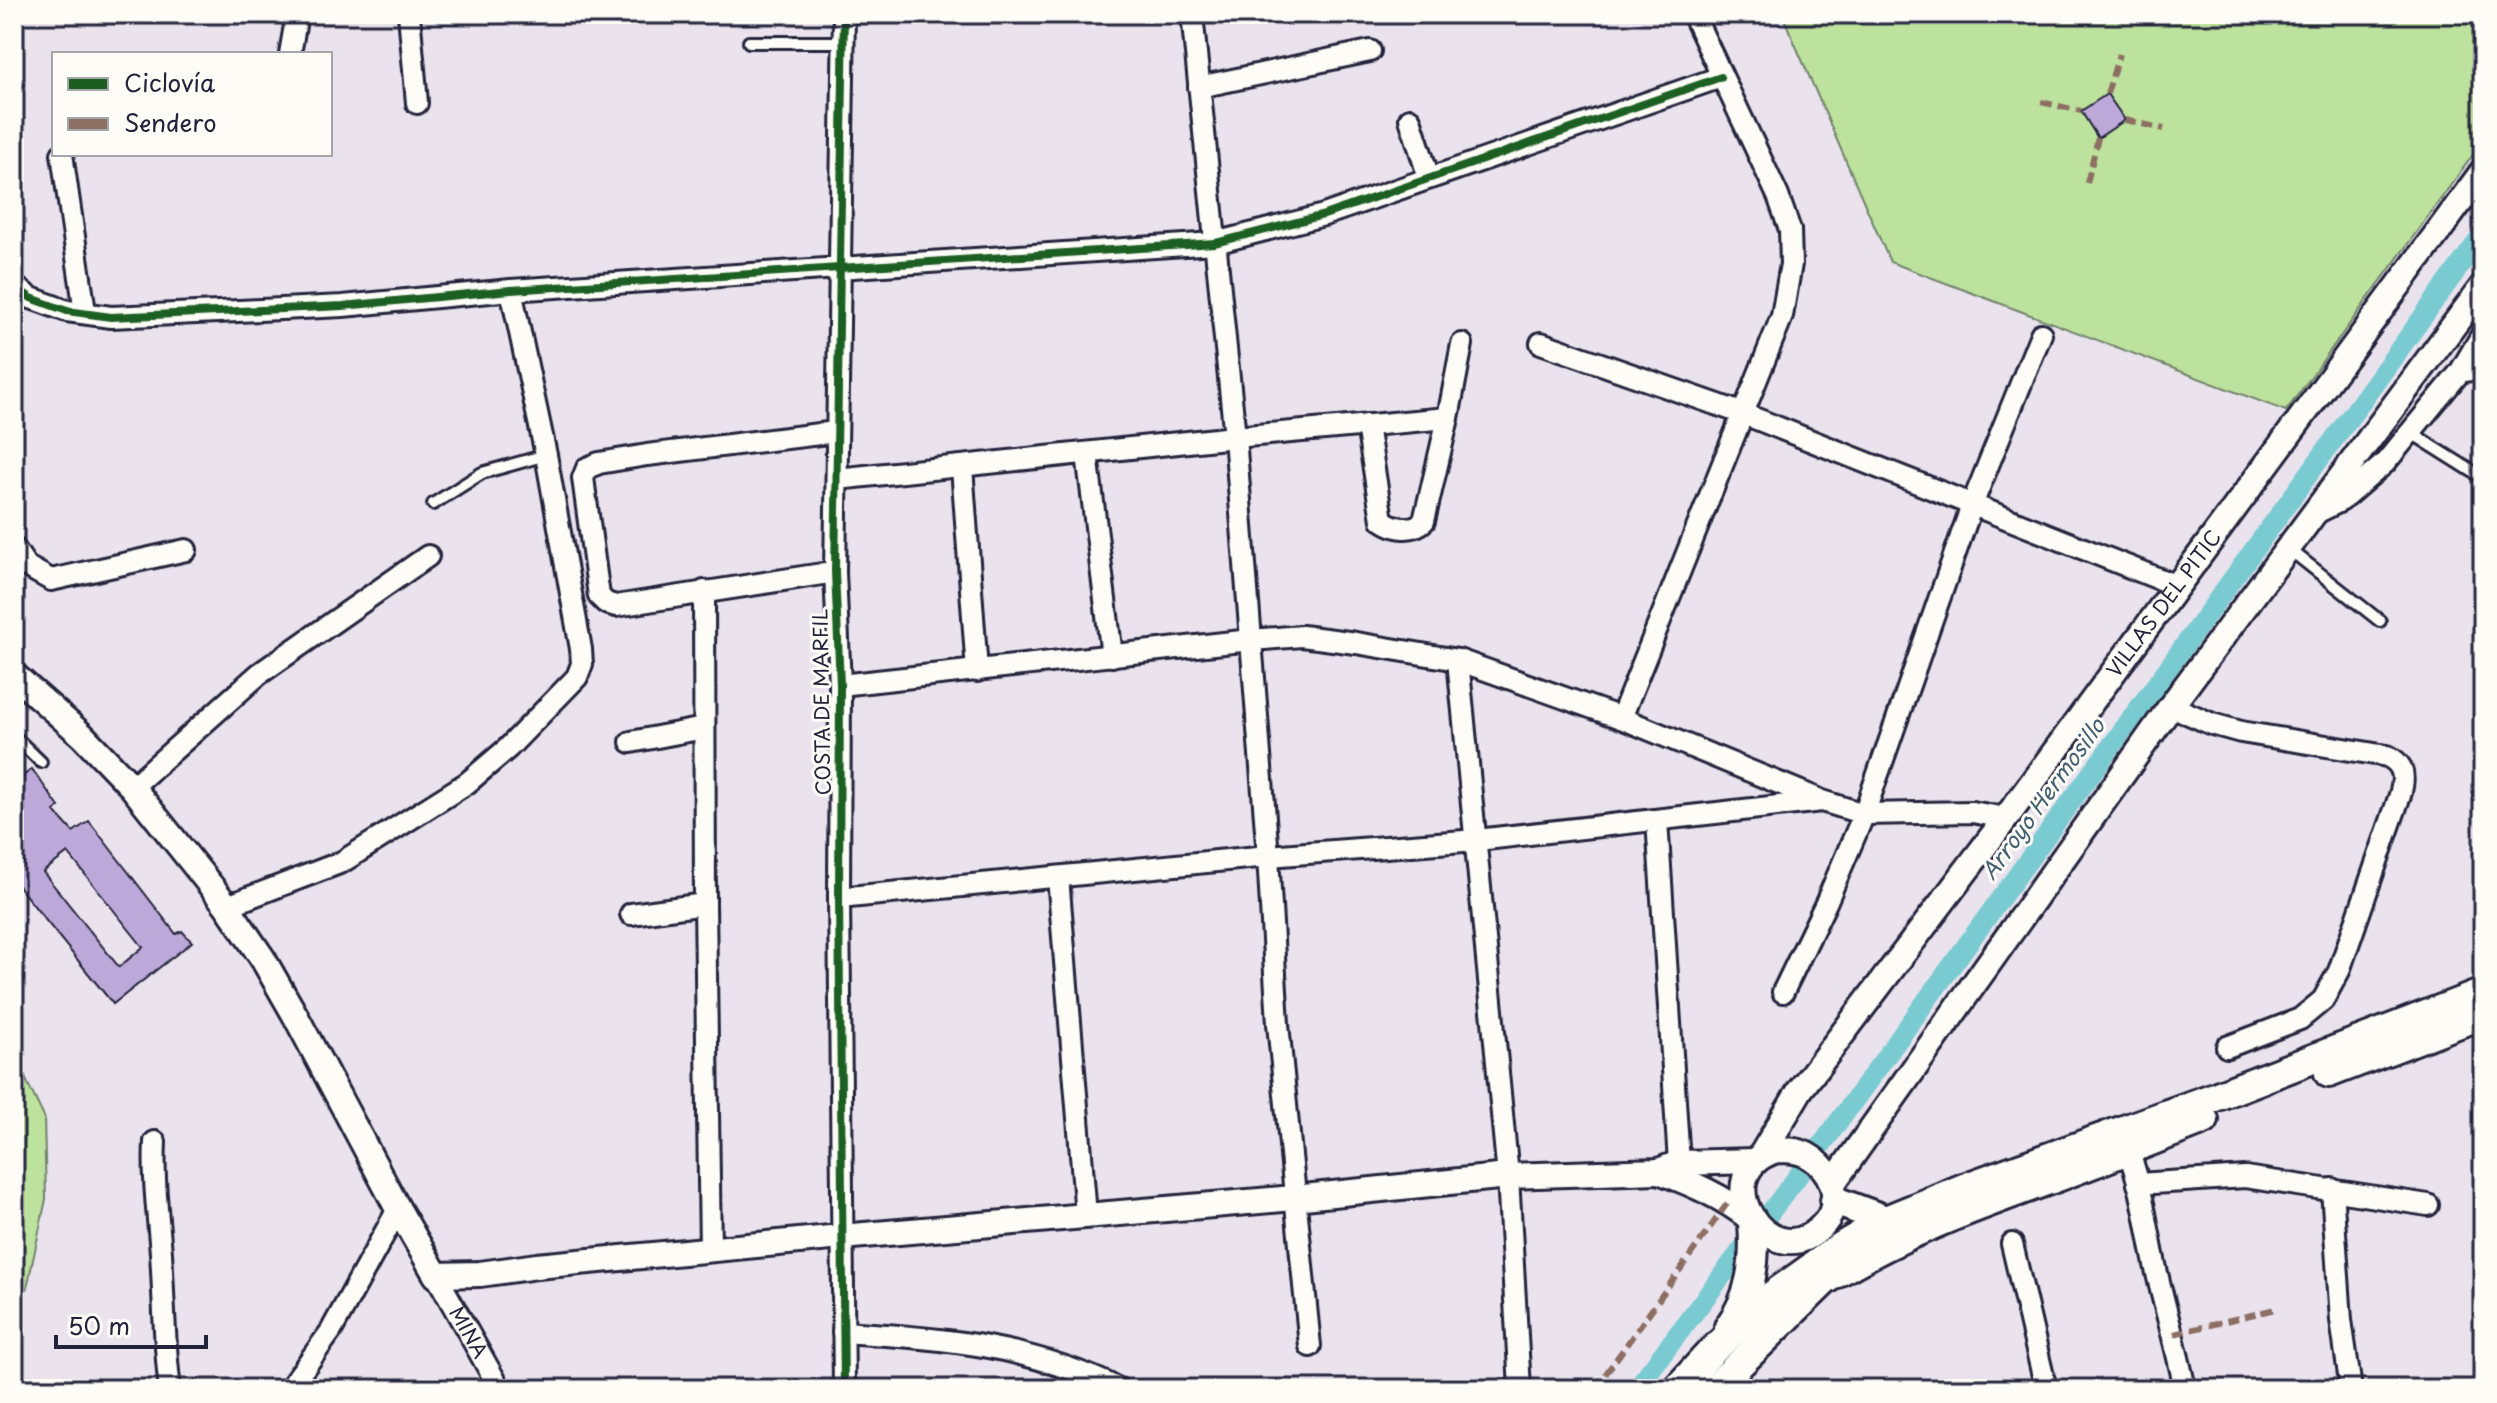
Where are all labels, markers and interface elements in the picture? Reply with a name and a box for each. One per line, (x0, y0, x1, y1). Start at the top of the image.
legend (52, 52, 332, 156)
text: Ciclovía (124, 64, 215, 100)
text: Sendero (124, 104, 216, 140)
street label: VILLAS DEL PITIC (2099, 523, 2228, 683)
street label: COSTA DE MARFIL (804, 609, 838, 796)
water label: Arroyo Hermosillo (1972, 710, 2112, 886)
scale bar (56, 1299, 206, 1349)
street label: MINA (442, 1300, 496, 1364)
text: 50 m (68, 1307, 130, 1343)

